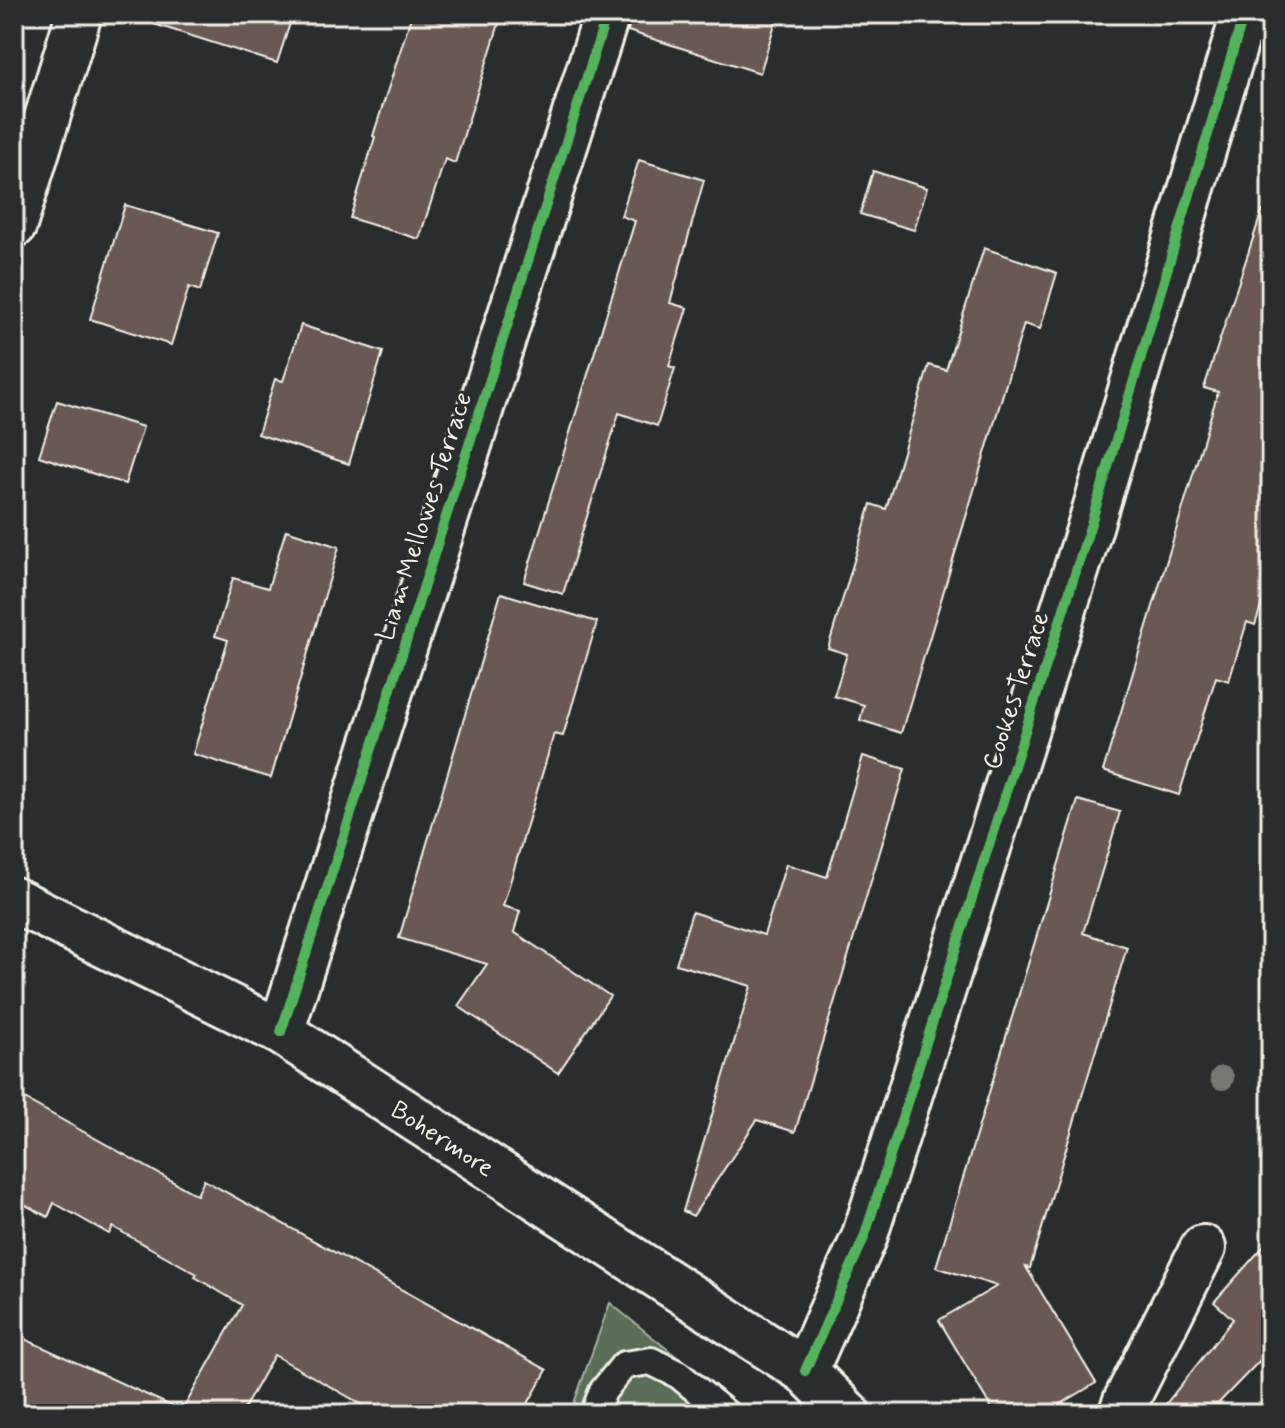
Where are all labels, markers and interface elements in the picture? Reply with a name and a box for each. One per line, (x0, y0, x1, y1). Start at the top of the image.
street label: Liam Mellowes Terrace (369, 388, 481, 645)
street label: Cookes Terrace (975, 607, 1058, 774)
street label: Bohermore (384, 1094, 500, 1186)

